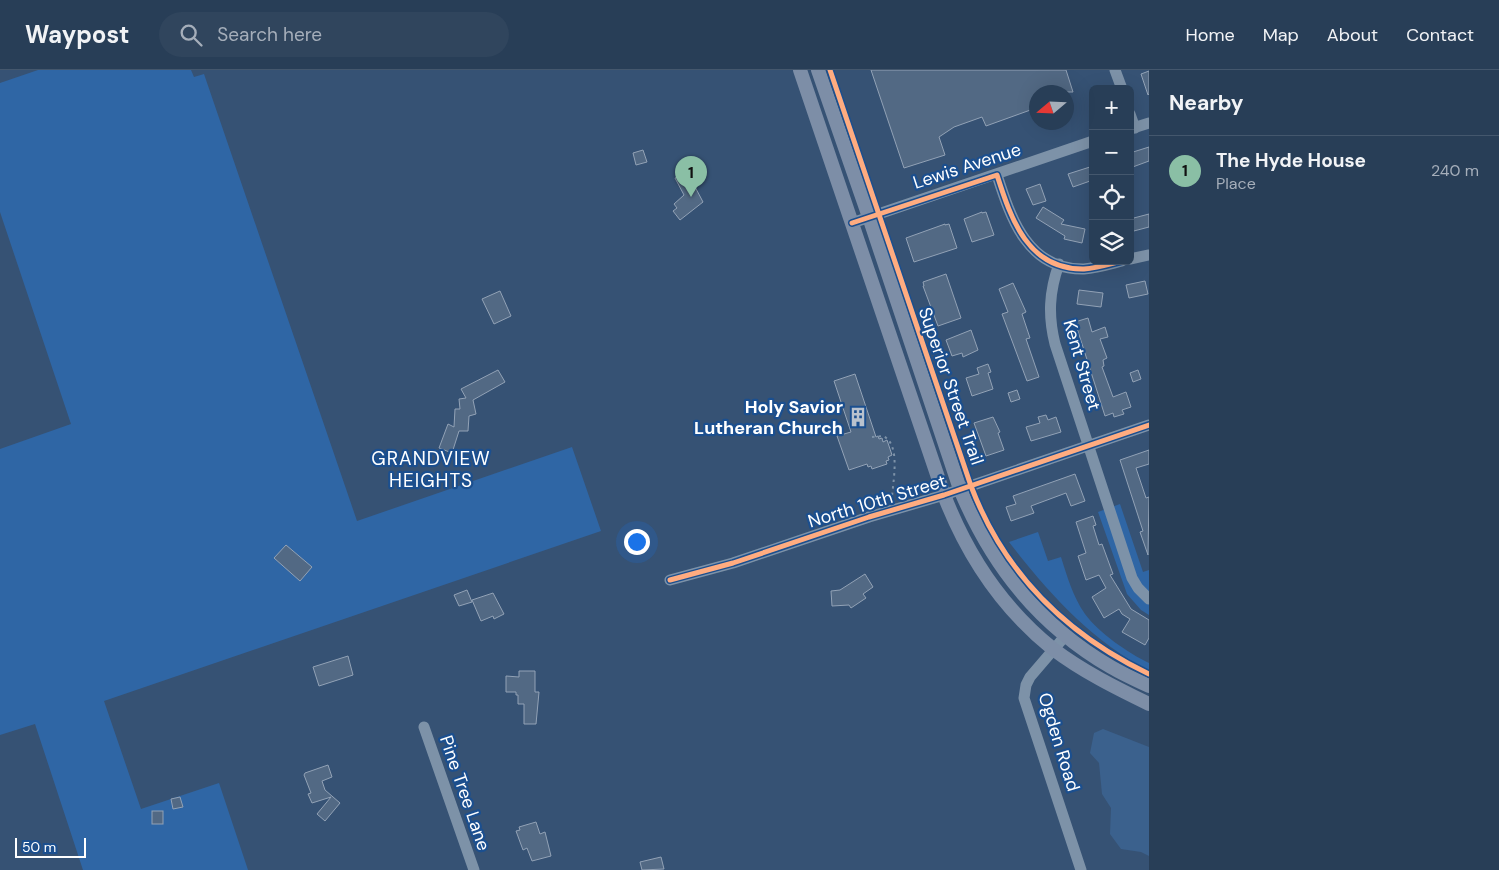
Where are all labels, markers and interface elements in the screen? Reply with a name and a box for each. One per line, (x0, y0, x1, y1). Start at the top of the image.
search box (159, 12, 509, 57)
text: Waypost (25, 19, 129, 50)
icon: search (177, 21, 205, 49)
text: Search here (217, 22, 322, 47)
text: Home (1185, 23, 1235, 47)
text: Map (1263, 23, 1299, 47)
text: About (1327, 23, 1378, 47)
text: Contact (1406, 23, 1474, 47)
north arrow (1029, 85, 1074, 130)
map controls (1089, 85, 1134, 265)
button: + (1089, 85, 1134, 130)
text: Nearby (1169, 89, 1243, 117)
button: − (1089, 130, 1134, 175)
street label: Lewis Avenue (910, 137, 1024, 195)
text: The Hyde House (1216, 148, 1366, 173)
pin: 1 (675, 156, 707, 197)
text: 1 (1182, 160, 1188, 181)
text: 240 m (1431, 160, 1479, 181)
text: Place (1216, 173, 1256, 194)
button: locate (1089, 175, 1134, 220)
button: layers (1089, 220, 1134, 265)
street label: Superior Street Trail (913, 304, 989, 468)
street label: Kent Street (1058, 317, 1106, 413)
place label: Holy Savior Lutheran Church (694, 395, 843, 440)
building icon: Holy Savior Lutheran Church (847, 406, 869, 428)
district label: GRANDVIEW HEIGHTS (371, 446, 491, 493)
street label: North 10th Street (805, 469, 949, 533)
your location (624, 529, 650, 555)
street label: Ogden Road (1033, 690, 1085, 794)
street label: Pine Tree Lane (434, 732, 496, 854)
scale bar (15, 835, 86, 858)
text: 50 m (22, 838, 56, 856)

